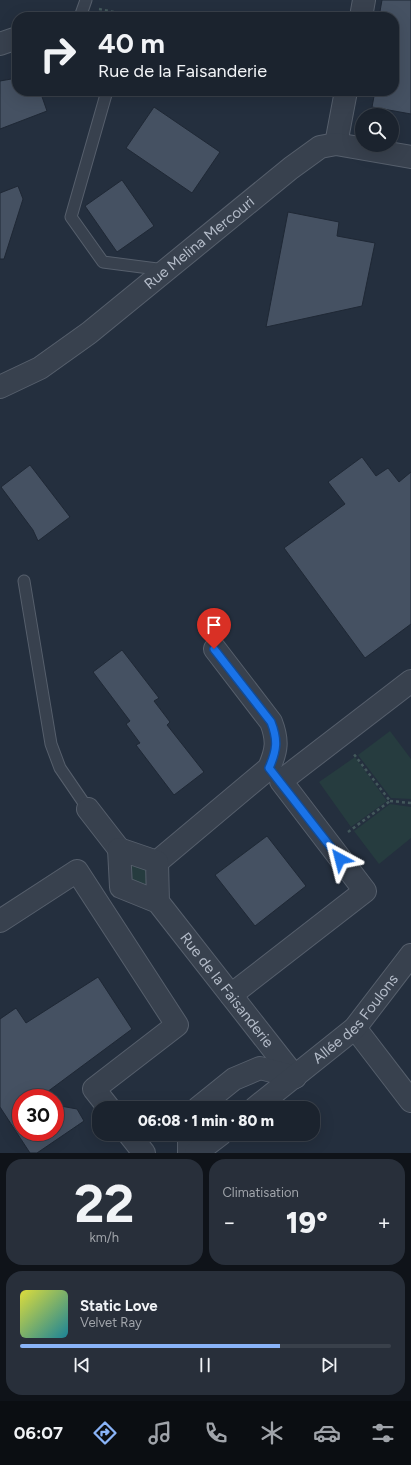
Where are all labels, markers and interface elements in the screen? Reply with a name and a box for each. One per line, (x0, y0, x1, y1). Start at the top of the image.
text: 40 m (98, 26, 165, 60)
icon: right (32, 28, 84, 80)
text: Rue de la Faisanderie (98, 60, 267, 82)
map controls (355, 108, 399, 152)
button: search (355, 108, 399, 152)
street label: Rue Melina Mercouri (141, 193, 258, 293)
pin (197, 608, 231, 649)
icon: arrive (203, 614, 225, 636)
position arrow (319, 838, 361, 880)
street label: Rue de la Faisanderie (176, 929, 278, 1051)
street label: Allée des Foulons (309, 971, 402, 1067)
speed limit sign: 30 (12, 1089, 64, 1141)
text: 06:08 · 1 min · 80 m (138, 1112, 274, 1130)
text: 22 (74, 1173, 134, 1235)
text: Climatisation (223, 1185, 299, 1200)
text: 19° (286, 1204, 328, 1241)
text: − (223, 1209, 236, 1236)
text: + (377, 1209, 391, 1236)
text: km/h (89, 1230, 119, 1245)
text: Static Love (80, 1297, 158, 1315)
text: Velvet Ray (80, 1315, 142, 1330)
icon: previous (71, 1354, 93, 1376)
icon: pause (194, 1354, 216, 1376)
icon: next (318, 1354, 340, 1376)
icon: directions (91, 1419, 119, 1447)
icon: music (146, 1419, 174, 1447)
icon: phone (202, 1419, 230, 1447)
icon: climate (258, 1419, 286, 1447)
icon: car (313, 1419, 341, 1447)
icon: filters (369, 1419, 397, 1447)
text: 06:07 (14, 1422, 63, 1444)

